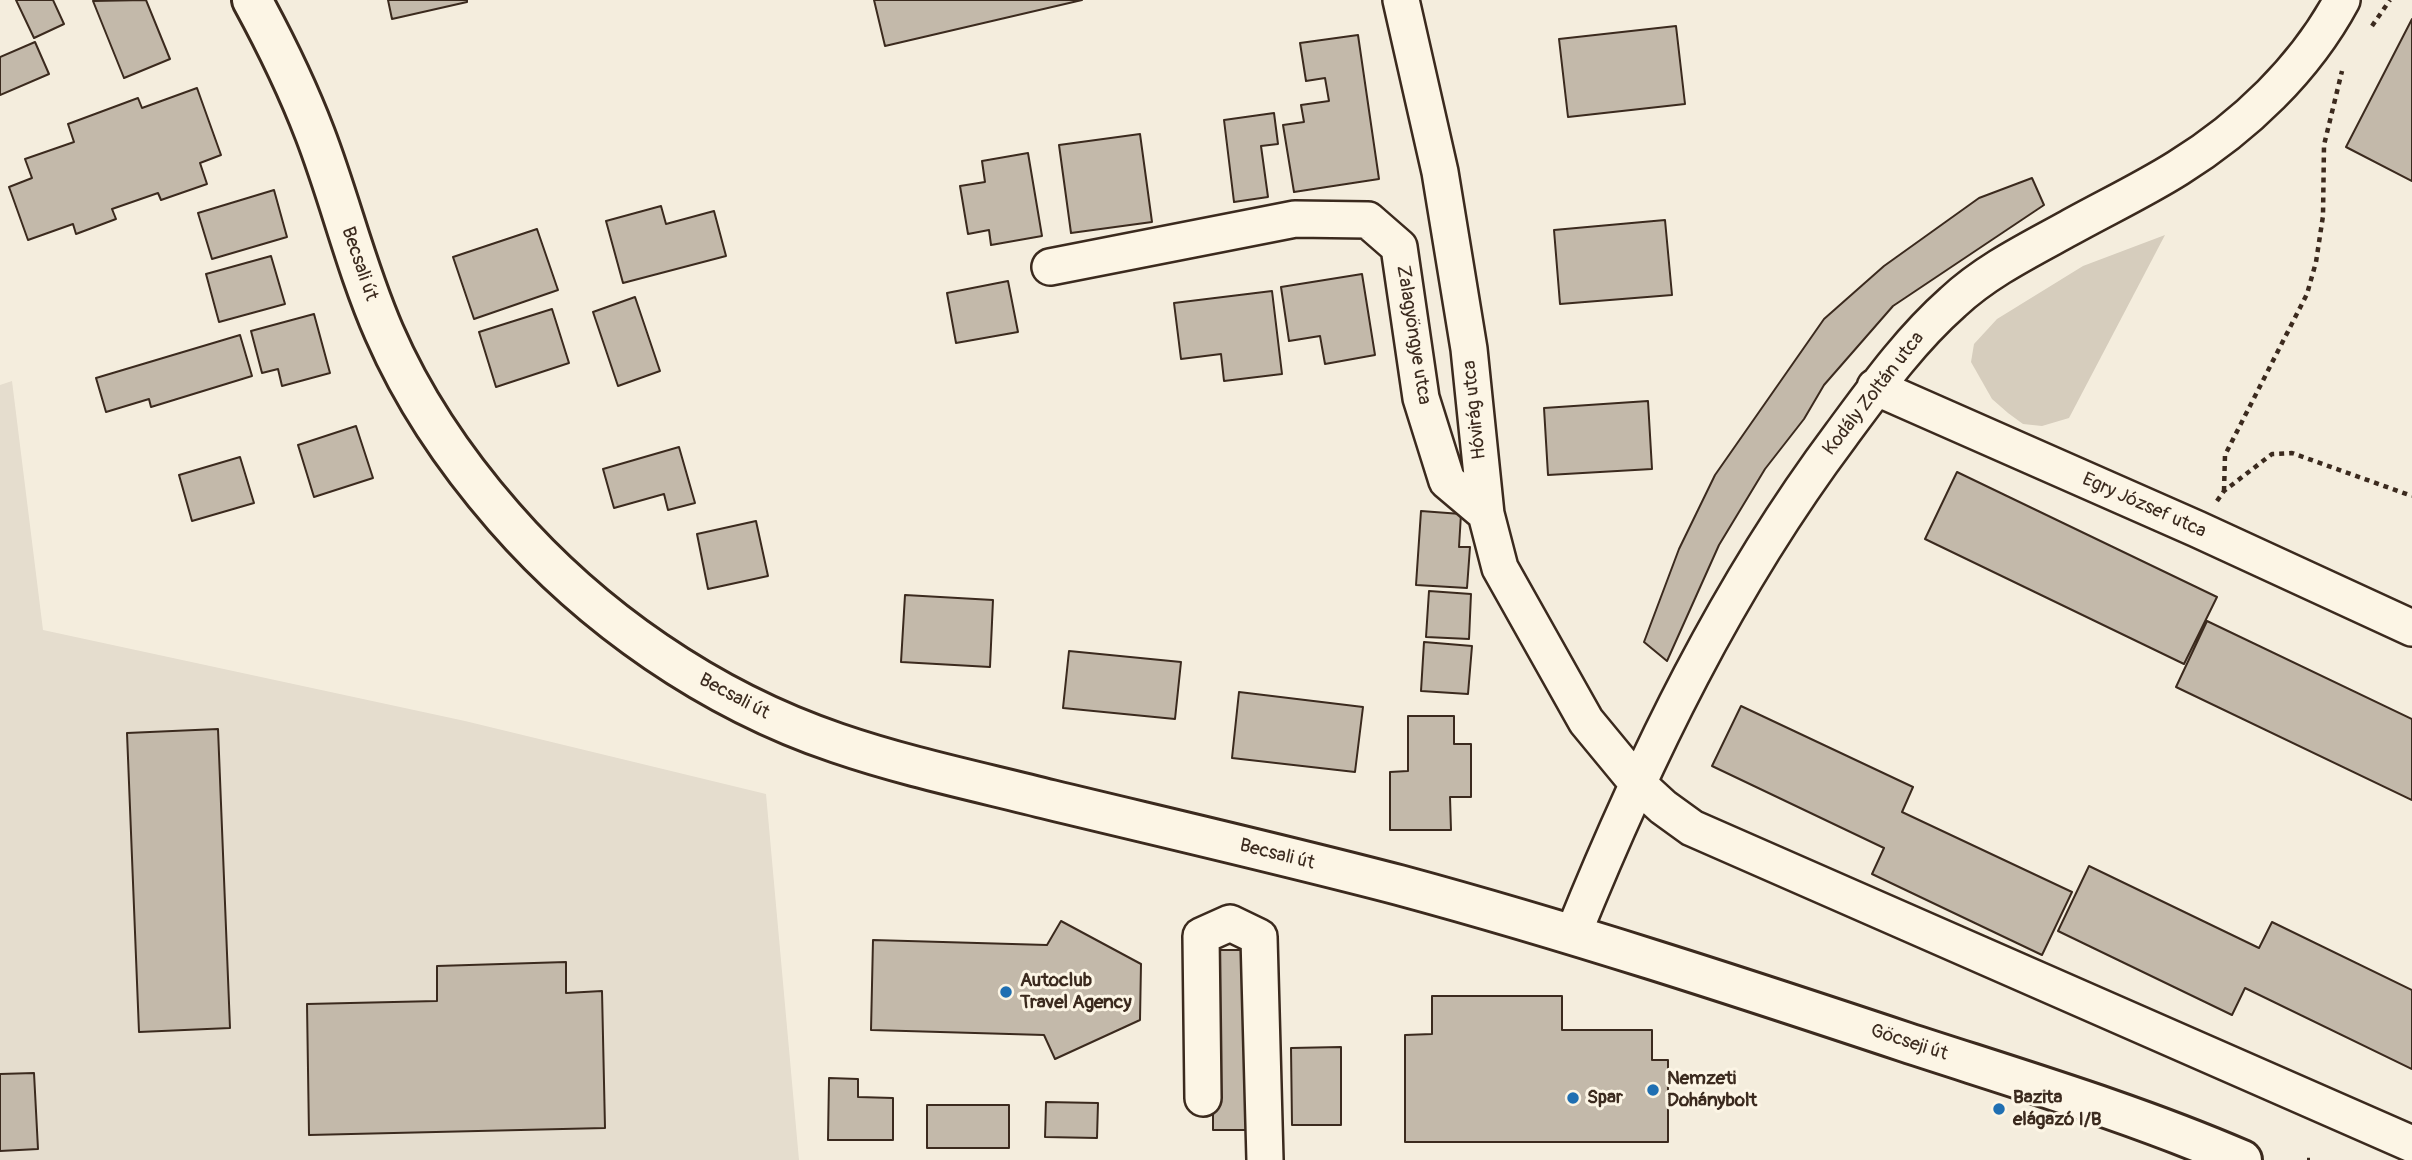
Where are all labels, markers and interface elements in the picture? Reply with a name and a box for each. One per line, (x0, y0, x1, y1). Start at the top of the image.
street label: Becsali út (336, 224, 382, 304)
street label: Zalagyöngye utca (1391, 264, 1435, 406)
street label: Kodály Zoltán utca (1819, 328, 1929, 460)
street label: Hóvirág utca (1458, 359, 1492, 461)
street label: Egry József utca (2078, 468, 2210, 544)
street label: Becsali út (695, 669, 773, 725)
street label: Becsali út (1237, 835, 1317, 875)
place label: Autoclub Travel Agency (1020, 970, 1132, 1014)
marker: Autoclub Travel Agency (998, 984, 1014, 1000)
street label: Göcseji út (1867, 1020, 1951, 1066)
place label: Nemzeti Dohánybolt (1667, 1068, 1757, 1112)
marker: Nemzeti Dohánybolt (1645, 1082, 1661, 1098)
place label: Spar (1587, 1087, 1623, 1109)
place label: Bazita elágazó I/B (2013, 1087, 2102, 1131)
marker: Spar (1565, 1090, 1581, 1106)
marker: Bazita elágazó I/B (1991, 1101, 2007, 1117)

